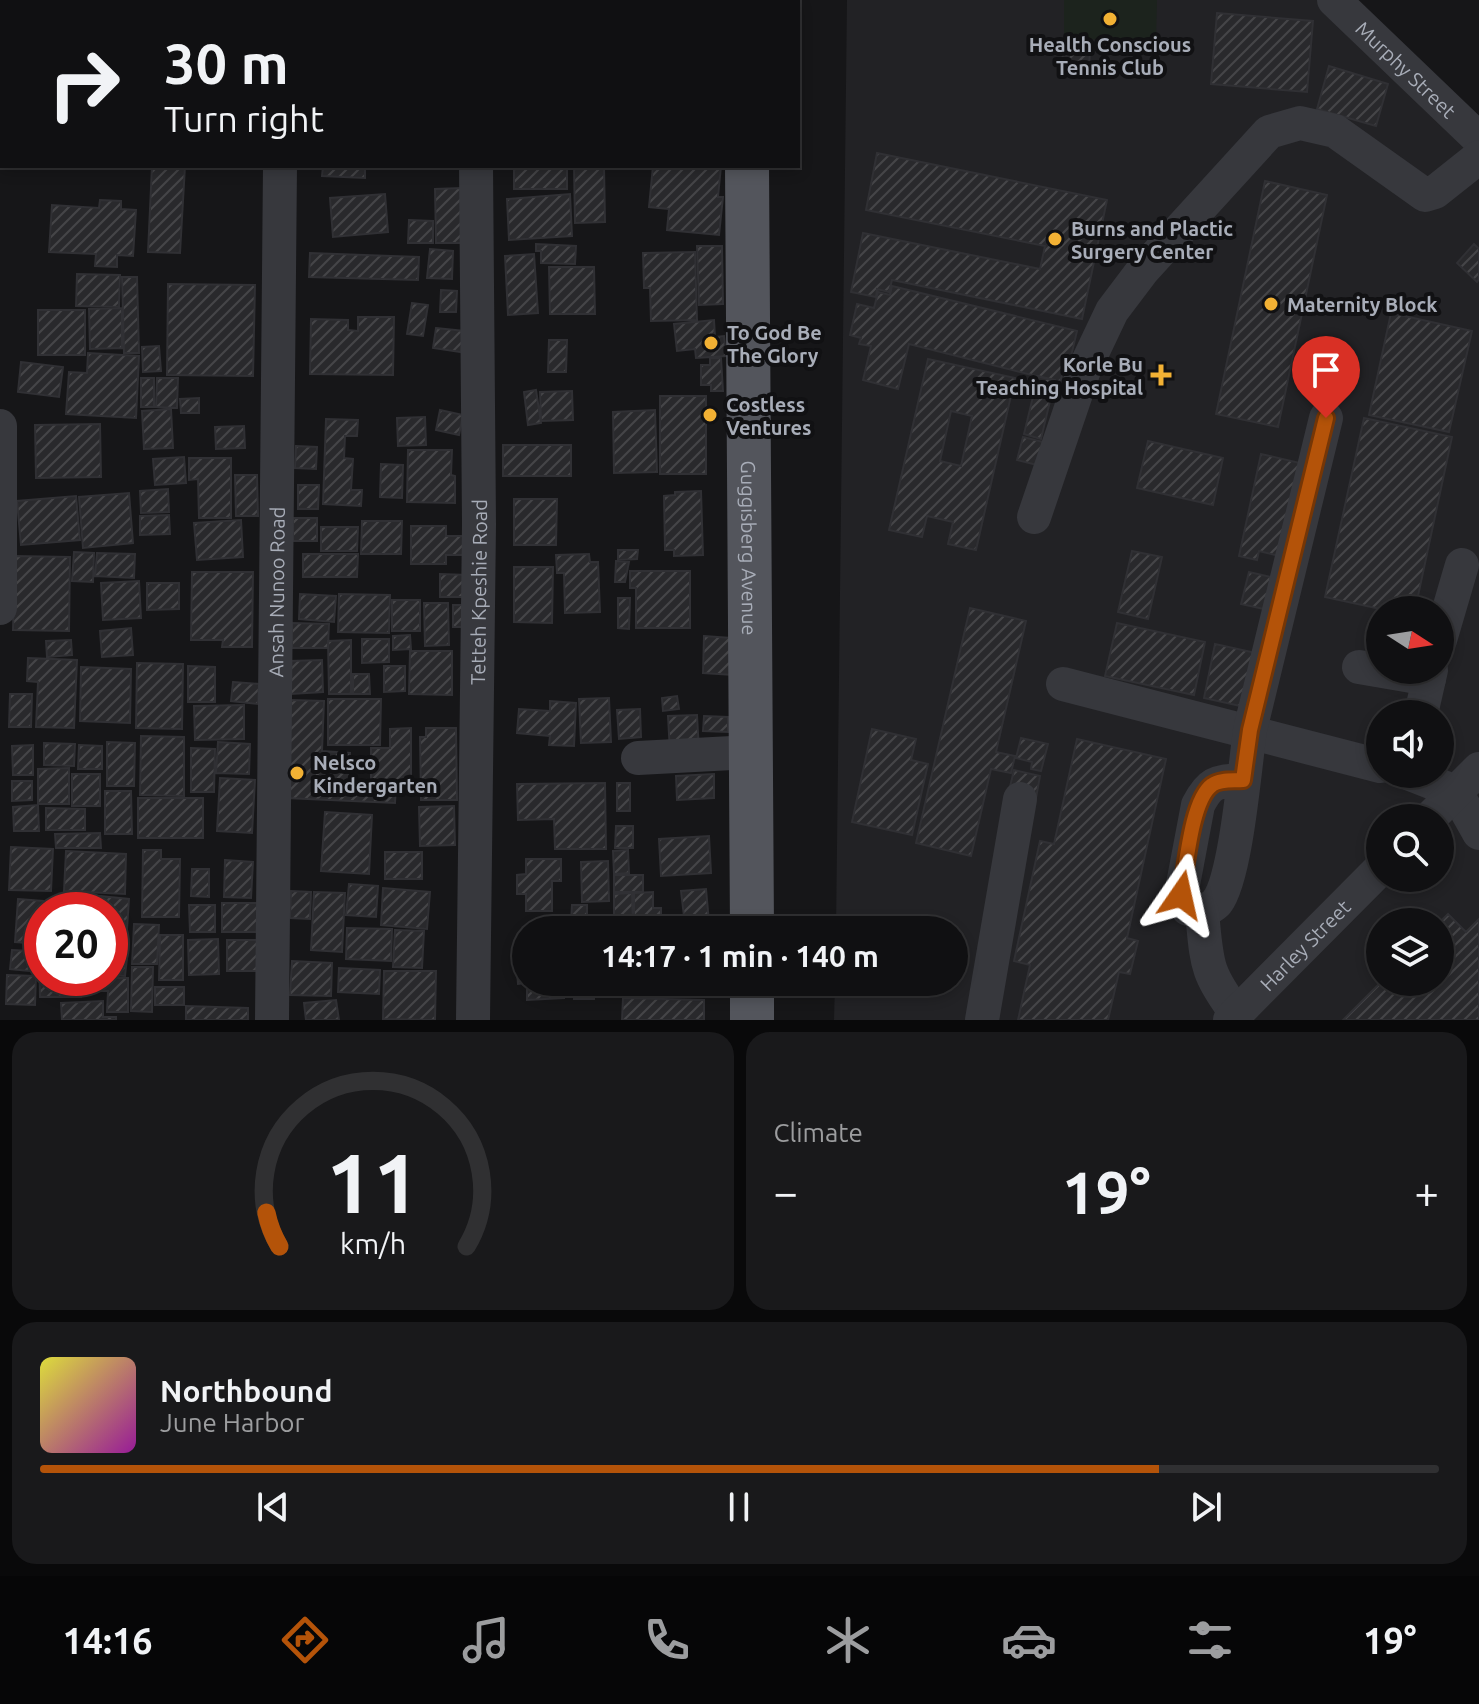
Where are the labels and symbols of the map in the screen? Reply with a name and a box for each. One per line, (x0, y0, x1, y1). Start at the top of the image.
marker: Health Conscious Tennis Club (1101, 10, 1119, 28)
street label: Murphy Street (1351, 16, 1461, 122)
place label: Health Conscious Tennis Club (1029, 33, 1191, 79)
place label: Burns and Plactic Surgery Center (1071, 217, 1233, 263)
marker: Burns and Plactic Surgery Center (1046, 230, 1064, 248)
place label: Maternity Block (1287, 293, 1438, 316)
marker: Maternity Block (1262, 295, 1280, 313)
place label: To God Be The Glory (727, 321, 822, 367)
marker: To God Be The Glory (702, 334, 720, 352)
pin (1292, 336, 1360, 418)
place label: Korle Bu Teaching Hospital (976, 353, 1143, 399)
marker: Korle Bu Teaching Hospital (1150, 364, 1172, 386)
place label: Costless Ventures (726, 393, 812, 439)
marker: Costless Ventures (701, 406, 719, 424)
street label: Guggisberg Avenue (737, 460, 762, 636)
street label: Tetteh Kpeshie Road (466, 499, 491, 685)
street label: Ansah Nunoo Road (264, 507, 288, 677)
north arrow (1366, 596, 1454, 684)
place label: Nelsco Kindergarten (313, 751, 438, 797)
marker: Nelsco Kindergarten (288, 764, 306, 782)
position arrow (1139, 853, 1223, 937)
speed limit sign: 20 (24, 892, 128, 996)
street label: Harley Street (1255, 895, 1355, 995)

